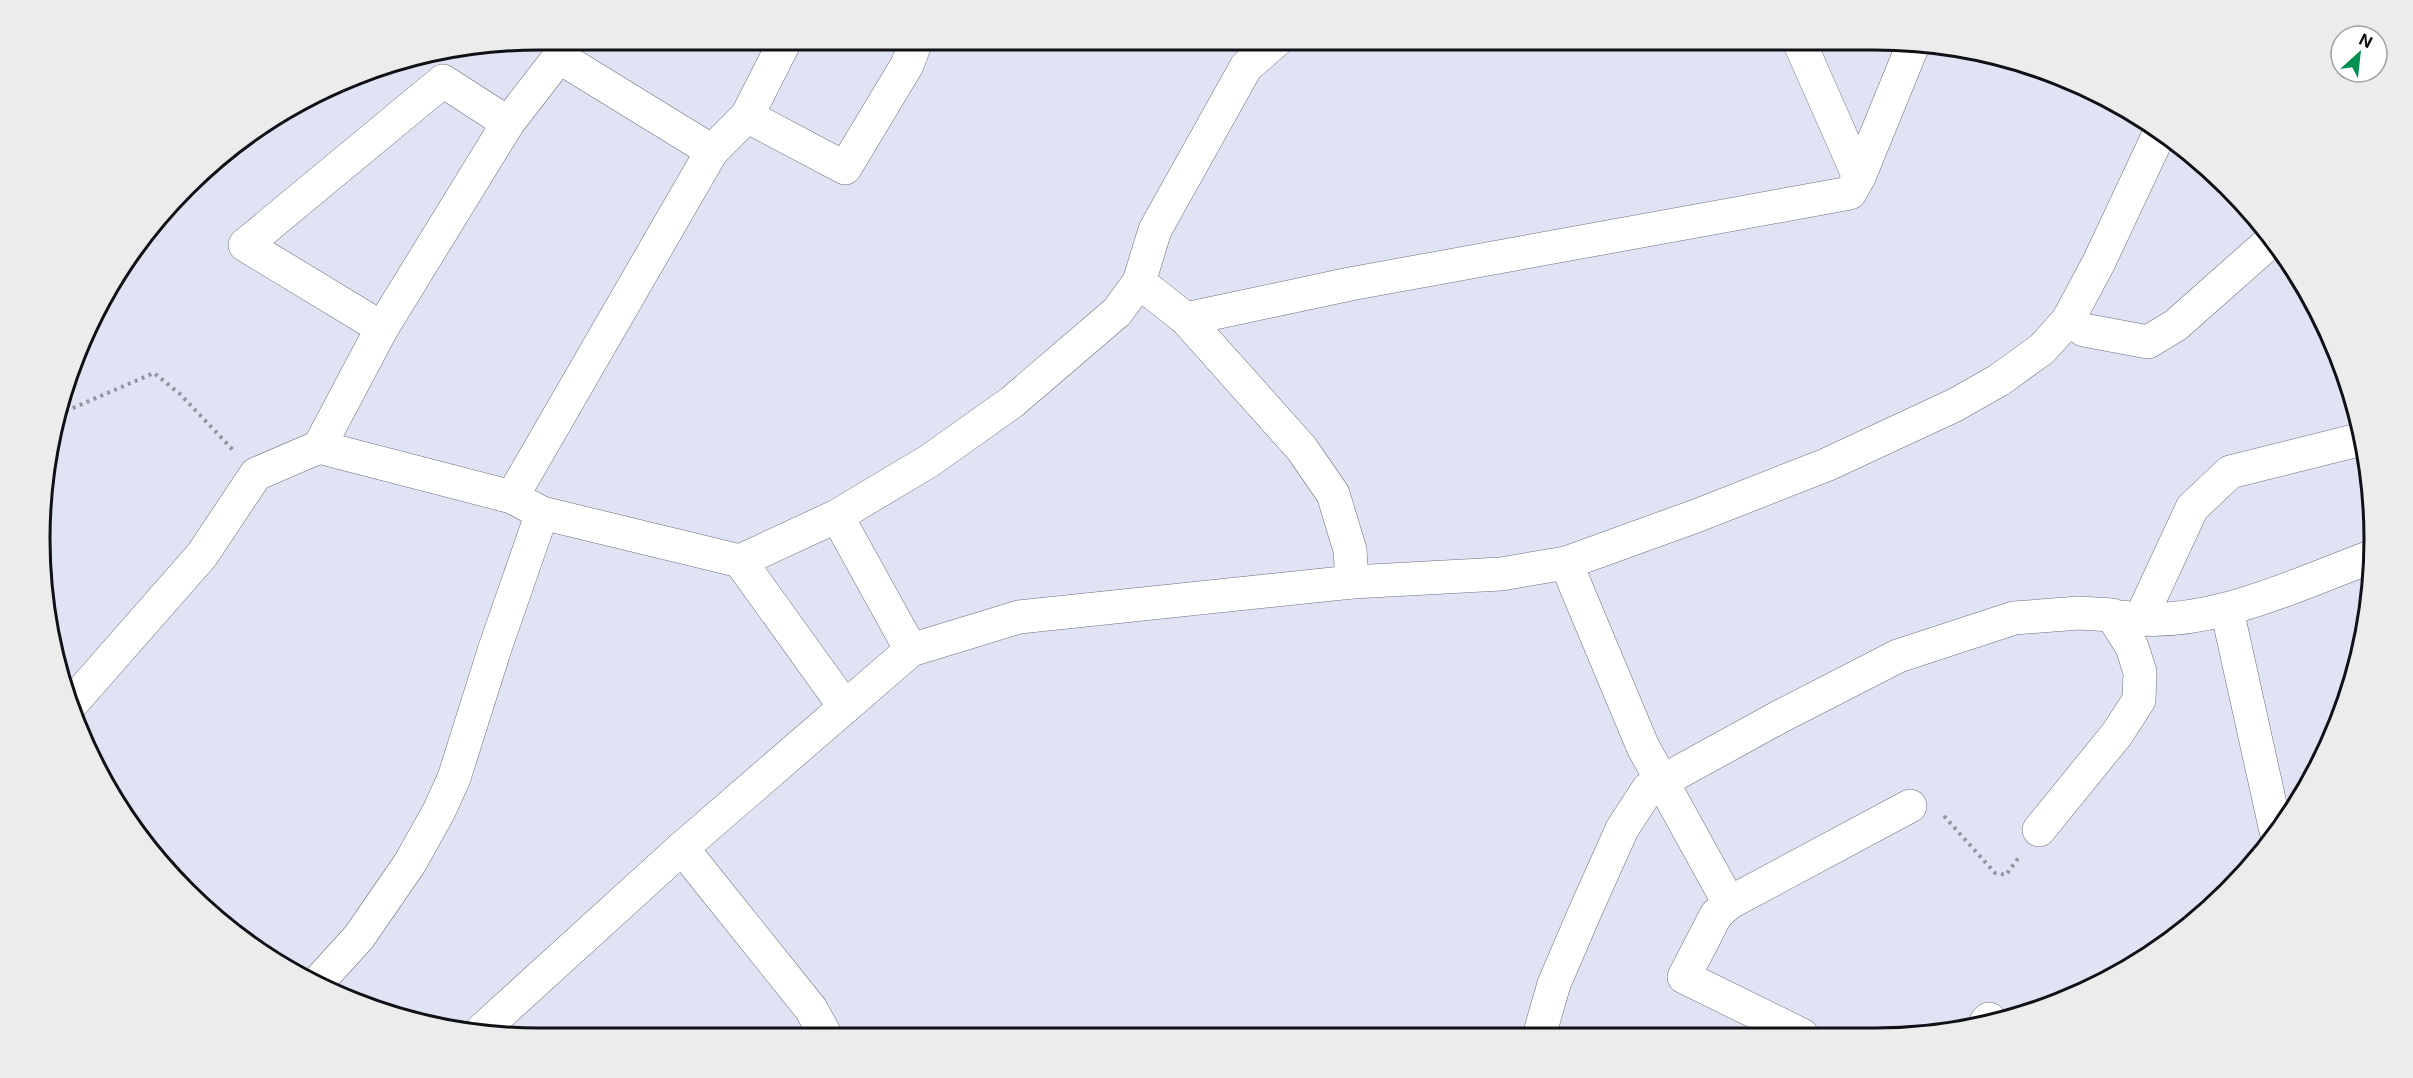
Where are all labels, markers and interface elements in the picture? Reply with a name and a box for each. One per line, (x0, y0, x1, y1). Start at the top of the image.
north arrow (2329, 24, 2389, 84)
text: N (2356, 29, 2376, 52)

